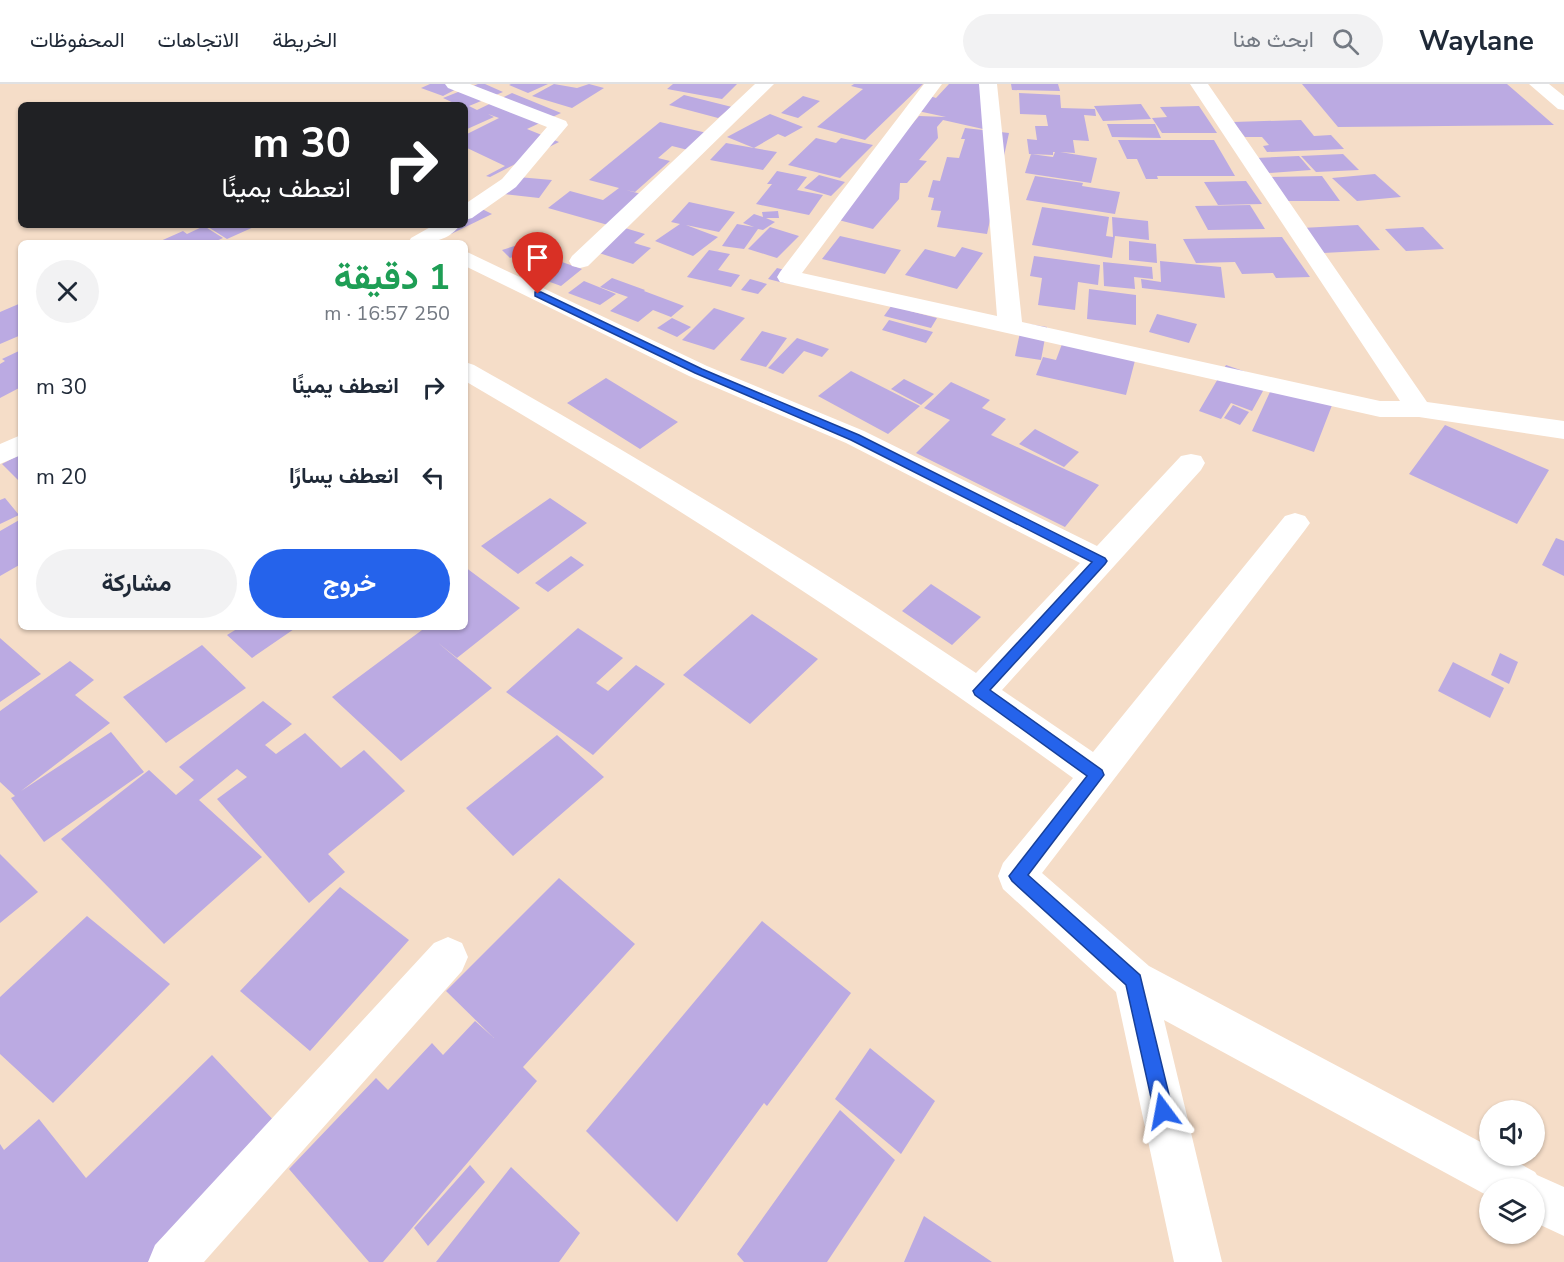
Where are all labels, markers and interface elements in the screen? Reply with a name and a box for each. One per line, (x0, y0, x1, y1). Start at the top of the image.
search box (963, 14, 1383, 68)
text: Waylane (1419, 22, 1534, 60)
text: ابحث هنا (1233, 25, 1314, 55)
icon: search (1329, 25, 1362, 58)
text: المحفوظات (30, 26, 125, 54)
text: الاتجاهات (158, 26, 239, 54)
text: الخريطة (272, 26, 337, 54)
text: 30 m (252, 115, 351, 172)
icon: right (372, 126, 450, 204)
text: انعطف يمينًا (221, 170, 351, 207)
pin (512, 232, 563, 294)
icon: arrive (521, 241, 554, 274)
text: 1 دقيقة (334, 253, 450, 302)
button: close (36, 260, 99, 323)
text: 250 m · 16:57 (324, 300, 450, 327)
text: انعطف يمينًا (292, 371, 399, 401)
icon: right (417, 371, 450, 404)
text: 30 m (36, 372, 87, 402)
text: انعطف يسارًا (289, 461, 399, 491)
icon: left (417, 461, 450, 494)
text: 20 m (36, 462, 87, 492)
button: مشاركة (36, 549, 237, 618)
button: خروج (249, 549, 450, 618)
position arrow (1131, 1079, 1195, 1143)
map controls (1479, 1100, 1545, 1244)
button: sound (1479, 1100, 1545, 1166)
button: layers (1479, 1178, 1545, 1244)

